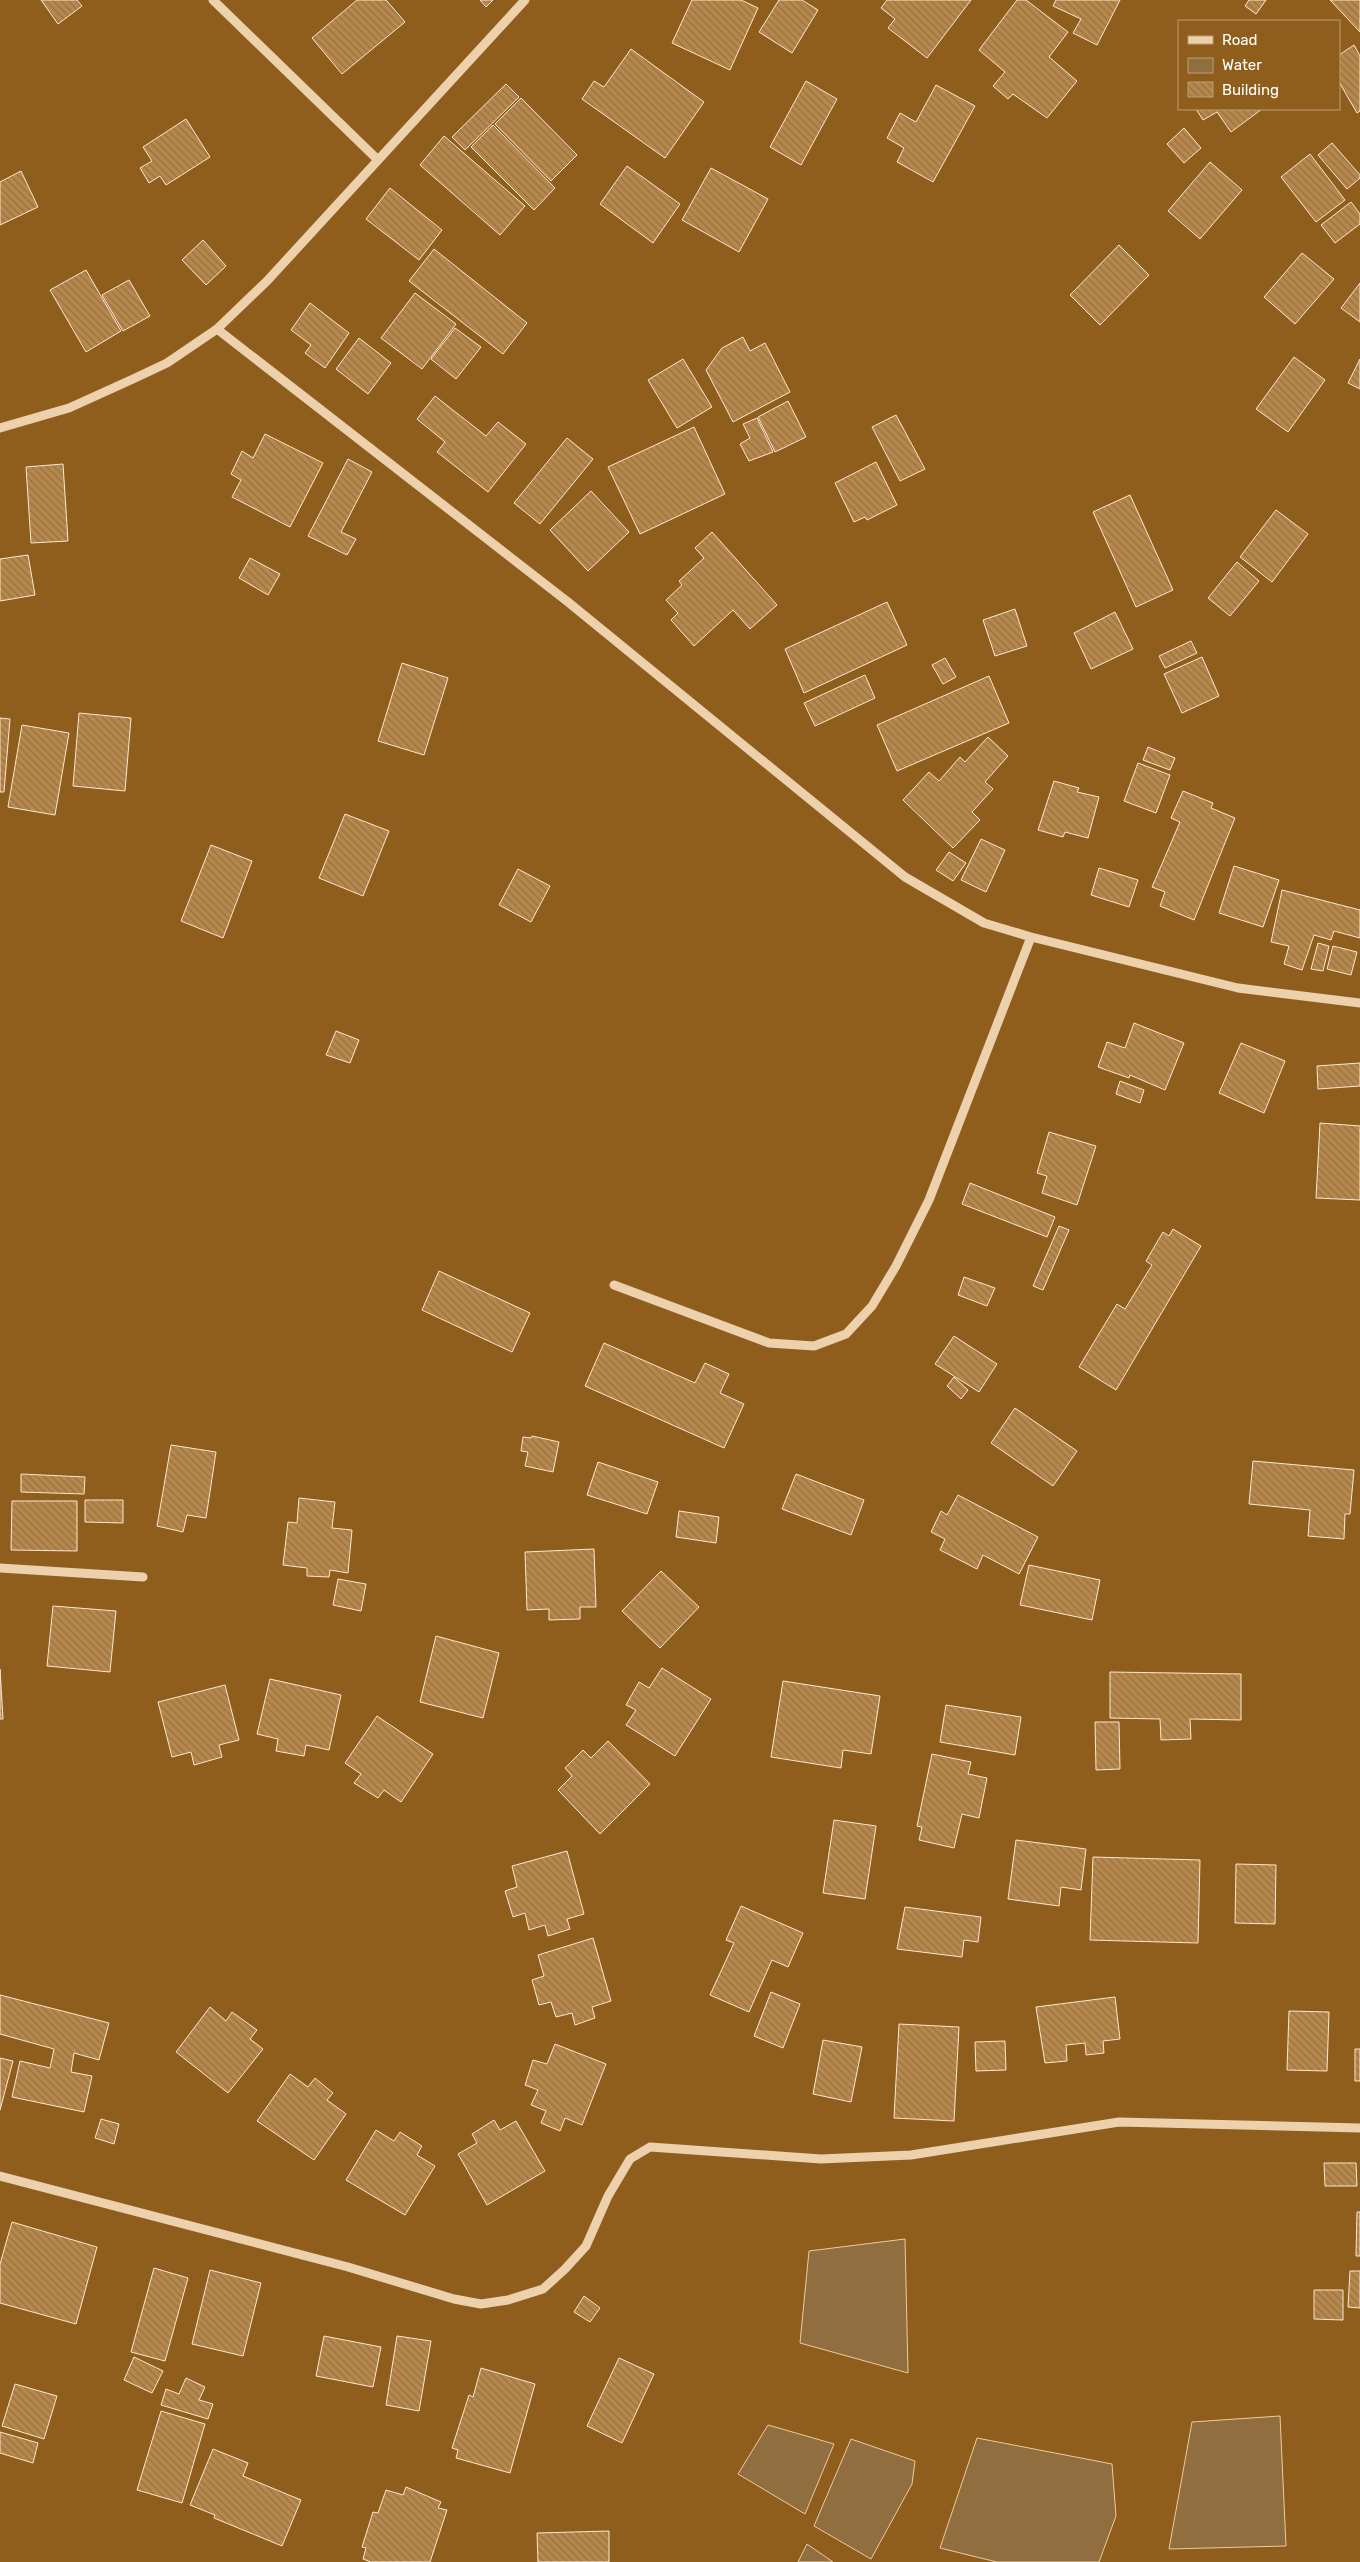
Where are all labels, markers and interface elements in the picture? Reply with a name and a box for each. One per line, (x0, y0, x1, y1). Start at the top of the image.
legend (1178, 20, 1340, 110)
text: Road (1222, 31, 1258, 49)
text: Water (1222, 56, 1262, 74)
text: Building (1222, 81, 1279, 99)

